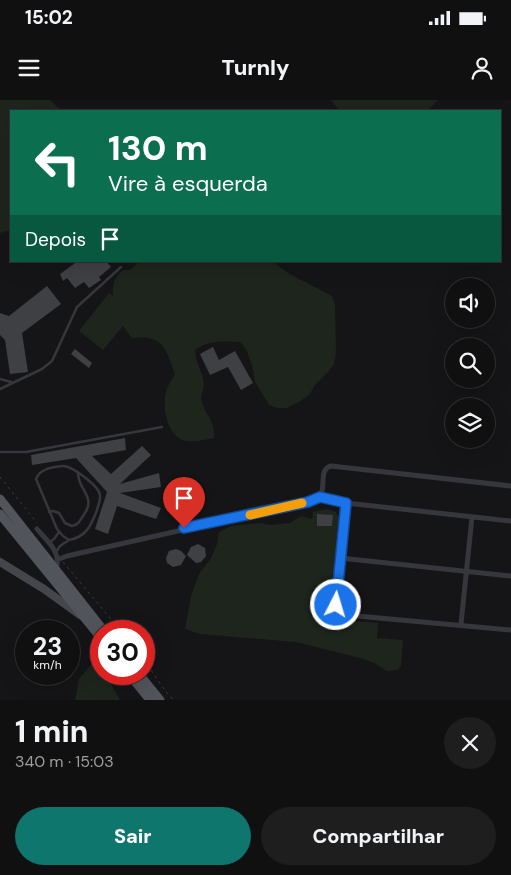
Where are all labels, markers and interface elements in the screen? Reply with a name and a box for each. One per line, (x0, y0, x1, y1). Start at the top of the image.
text: 15:02 (25, 5, 73, 30)
text: Turnly (222, 53, 289, 82)
icon: menu (15, 54, 43, 82)
icon: person (468, 54, 496, 82)
text: 130 m (108, 125, 208, 171)
icon: left (25, 130, 90, 195)
text: Vire à esquerda (108, 169, 268, 198)
icon: arrive (96, 225, 124, 253)
text: Depois (25, 227, 86, 252)
map controls (445, 278, 495, 448)
button: sound (445, 278, 495, 328)
button: search (445, 338, 495, 388)
button: layers (445, 398, 495, 448)
pin (163, 477, 205, 528)
icon: arrive (170, 484, 198, 512)
position arrow (309, 578, 361, 630)
speed limit sign: 30 (90, 620, 155, 685)
text: 23 (33, 630, 62, 663)
text: km/h (33, 657, 62, 673)
text: 1 min (15, 712, 88, 751)
button: close (444, 717, 496, 769)
text: 340 m · 15:03 (15, 751, 114, 772)
button: Sair (15, 807, 251, 865)
button: Compartilhar (261, 807, 496, 865)

